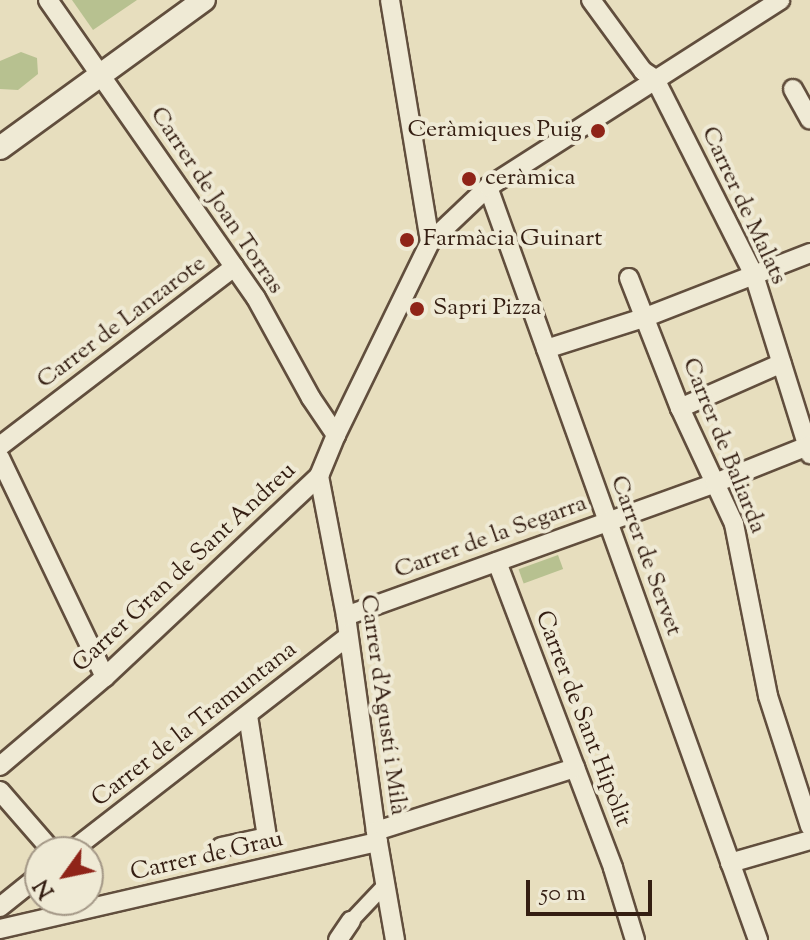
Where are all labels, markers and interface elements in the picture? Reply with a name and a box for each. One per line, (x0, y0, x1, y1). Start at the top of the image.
street label: Carrer de Joan Torras (143, 102, 289, 300)
place label: Ceràmiques Puig (407, 117, 582, 145)
marker: Ceràmiques Puig (589, 122, 607, 140)
street label: Carrer de Malats (694, 122, 792, 290)
place label: ceràmica (485, 165, 576, 193)
marker: ceràmica (460, 170, 478, 188)
place label: Farmàcia Guinart (423, 226, 602, 254)
marker: Farmàcia Guinart (398, 231, 416, 249)
street label: Carrer de Lanzarote (32, 250, 212, 396)
place label: Sapri Pizza (433, 295, 542, 323)
marker: Sapri Pizza (408, 300, 426, 318)
street label: Carrer de Baliarda (675, 354, 771, 538)
street label: Carrer Gran de Sant Andreu (67, 457, 303, 679)
street label: Carrer de Servet (603, 472, 687, 640)
street label: Carrer de la Segarra (391, 490, 591, 586)
street label: Carrer d'Agustí i Milà (352, 593, 412, 817)
street label: Carrer de Sant Hipòlit (528, 607, 636, 831)
street label: Carrer de la Tramuntana (87, 636, 303, 814)
street label: Carrer de Grau (128, 825, 286, 889)
north arrow (24, 836, 104, 916)
scale bar (530, 864, 656, 914)
text: N (27, 872, 64, 904)
text: 50 m (540, 877, 586, 911)

